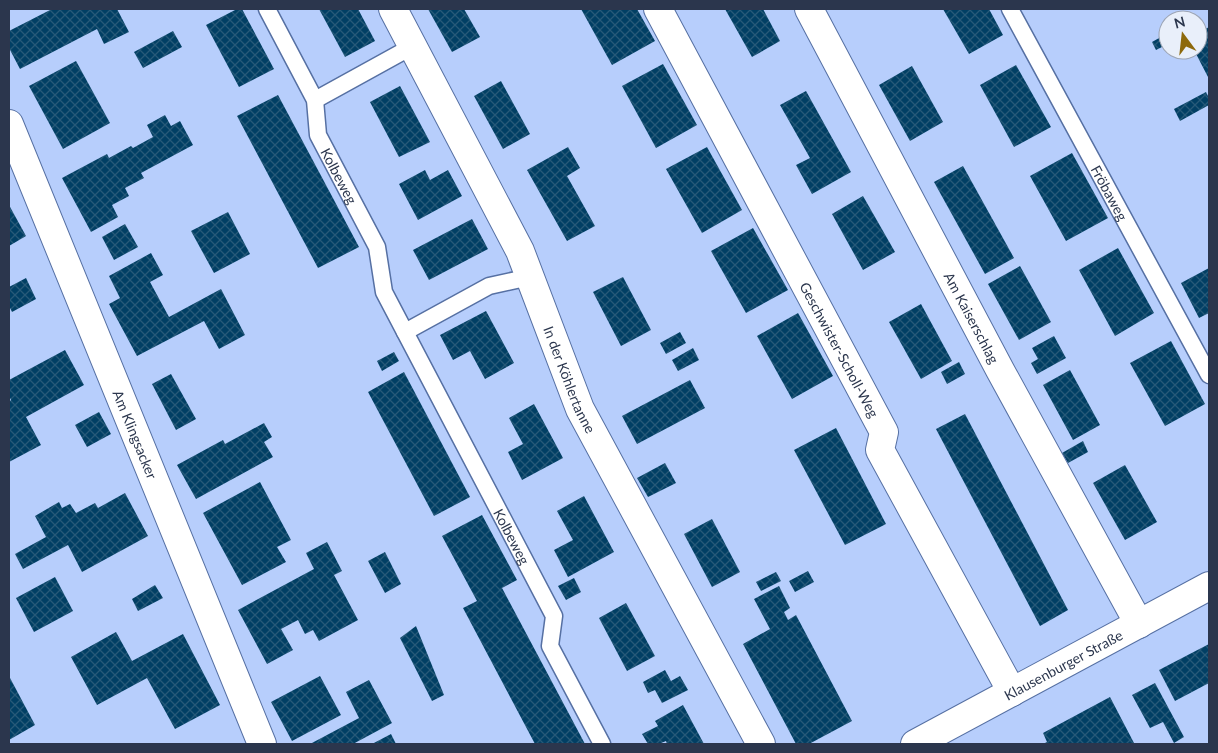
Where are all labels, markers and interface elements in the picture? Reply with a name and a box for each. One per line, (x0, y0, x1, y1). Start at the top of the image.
north arrow (1158, 10, 1208, 60)
text: N (1172, 12, 1187, 32)
street label: Kolbeweg (318, 145, 361, 207)
street label: Fröbaweg (1088, 162, 1132, 223)
street label: Am Kaiserschlag (941, 269, 1003, 366)
street label: Geschwister-Scholl-Weg (797, 279, 883, 420)
street label: In der Köhlertanne (541, 323, 600, 436)
street label: Am Klingsacker (110, 387, 161, 481)
street label: Kolbeweg (491, 505, 534, 567)
street label: Klausenburger Straße (1001, 626, 1125, 703)

